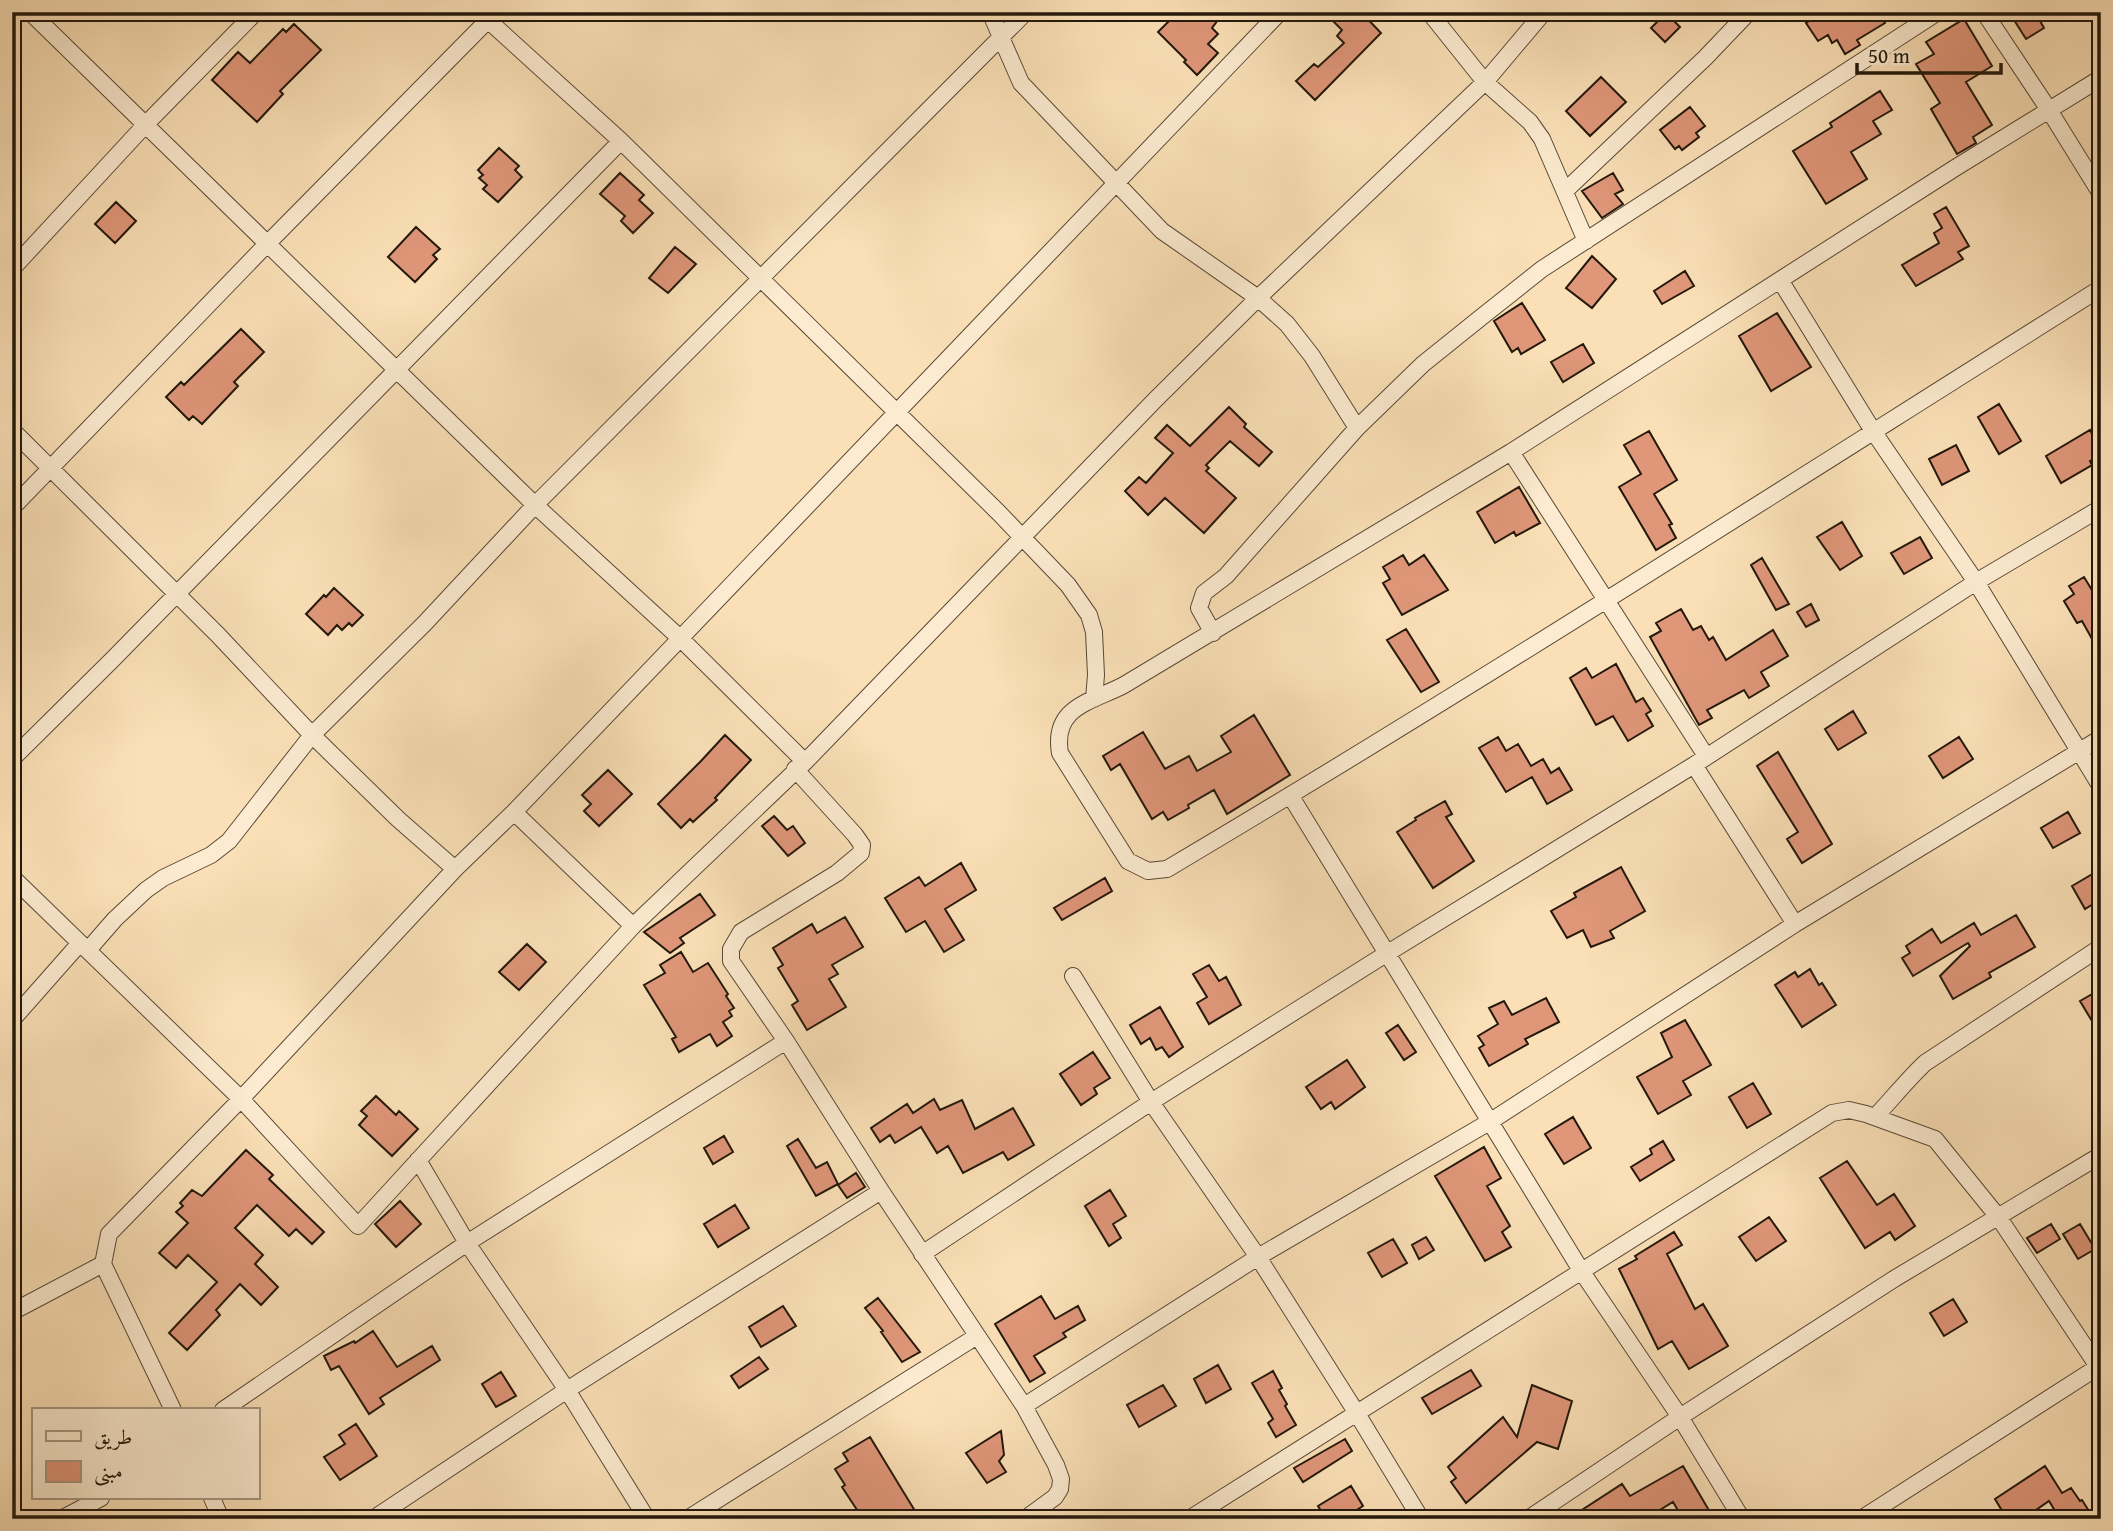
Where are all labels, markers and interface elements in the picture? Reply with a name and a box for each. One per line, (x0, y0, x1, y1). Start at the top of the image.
scale bar (1857, 32, 2001, 76)
text: 50 m (1868, 40, 1910, 71)
legend (32, 1408, 259, 1500)
text: طريق (94, 1421, 132, 1452)
text: مبنى (94, 1455, 123, 1486)

